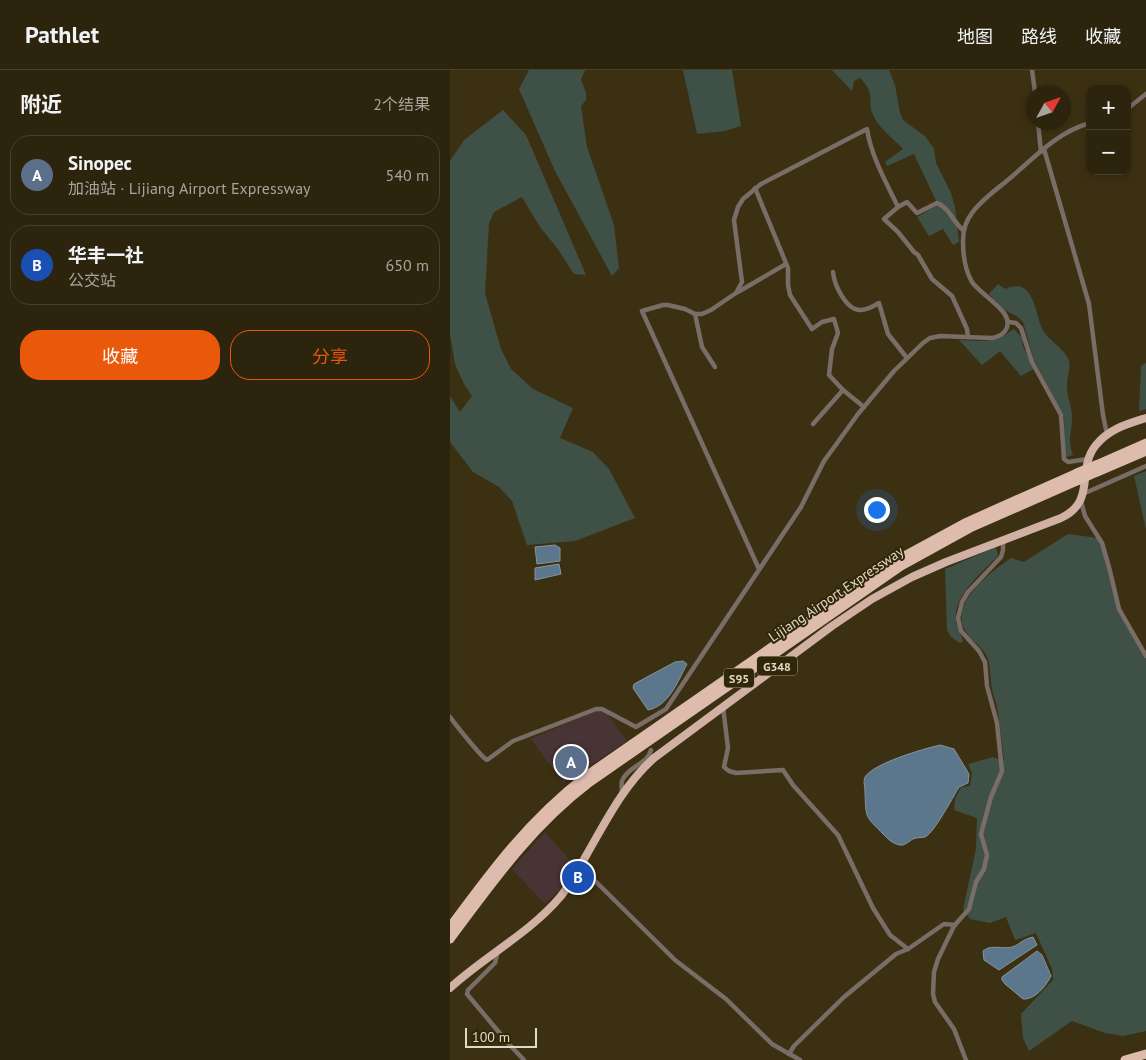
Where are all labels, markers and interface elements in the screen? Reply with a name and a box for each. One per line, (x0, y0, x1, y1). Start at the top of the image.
text: Pathlet (25, 19, 99, 50)
text: 地图 (957, 25, 993, 48)
text: 路线 (1021, 25, 1057, 48)
text: 收藏 (1085, 25, 1121, 48)
north arrow (1026, 85, 1071, 130)
map controls (1086, 85, 1131, 175)
button: + (1086, 85, 1131, 130)
text: 附近 (20, 91, 62, 118)
text: 2个结果 (373, 94, 430, 114)
button: − (1086, 130, 1131, 175)
text: Sinopec (68, 151, 132, 175)
text: A (32, 165, 42, 185)
text: 540 m (386, 165, 429, 185)
text: 加油站 · Lijiang Airport Expressway (68, 178, 311, 198)
text: 华丰一社 (68, 243, 144, 267)
text: B (32, 255, 42, 275)
text: 650 m (386, 255, 429, 275)
text: 公交站 (68, 270, 116, 290)
button: 收藏 (20, 330, 220, 380)
button: 分享 (230, 330, 430, 380)
your location (864, 497, 890, 523)
street label: Lijiang Airport Expressway (765, 542, 907, 646)
road number: G348 (757, 656, 797, 676)
road number: S95 (724, 668, 754, 688)
pin: A (555, 743, 587, 781)
pin: B (562, 858, 594, 896)
scale bar (465, 1025, 538, 1048)
text: 100 m (472, 1028, 510, 1046)

